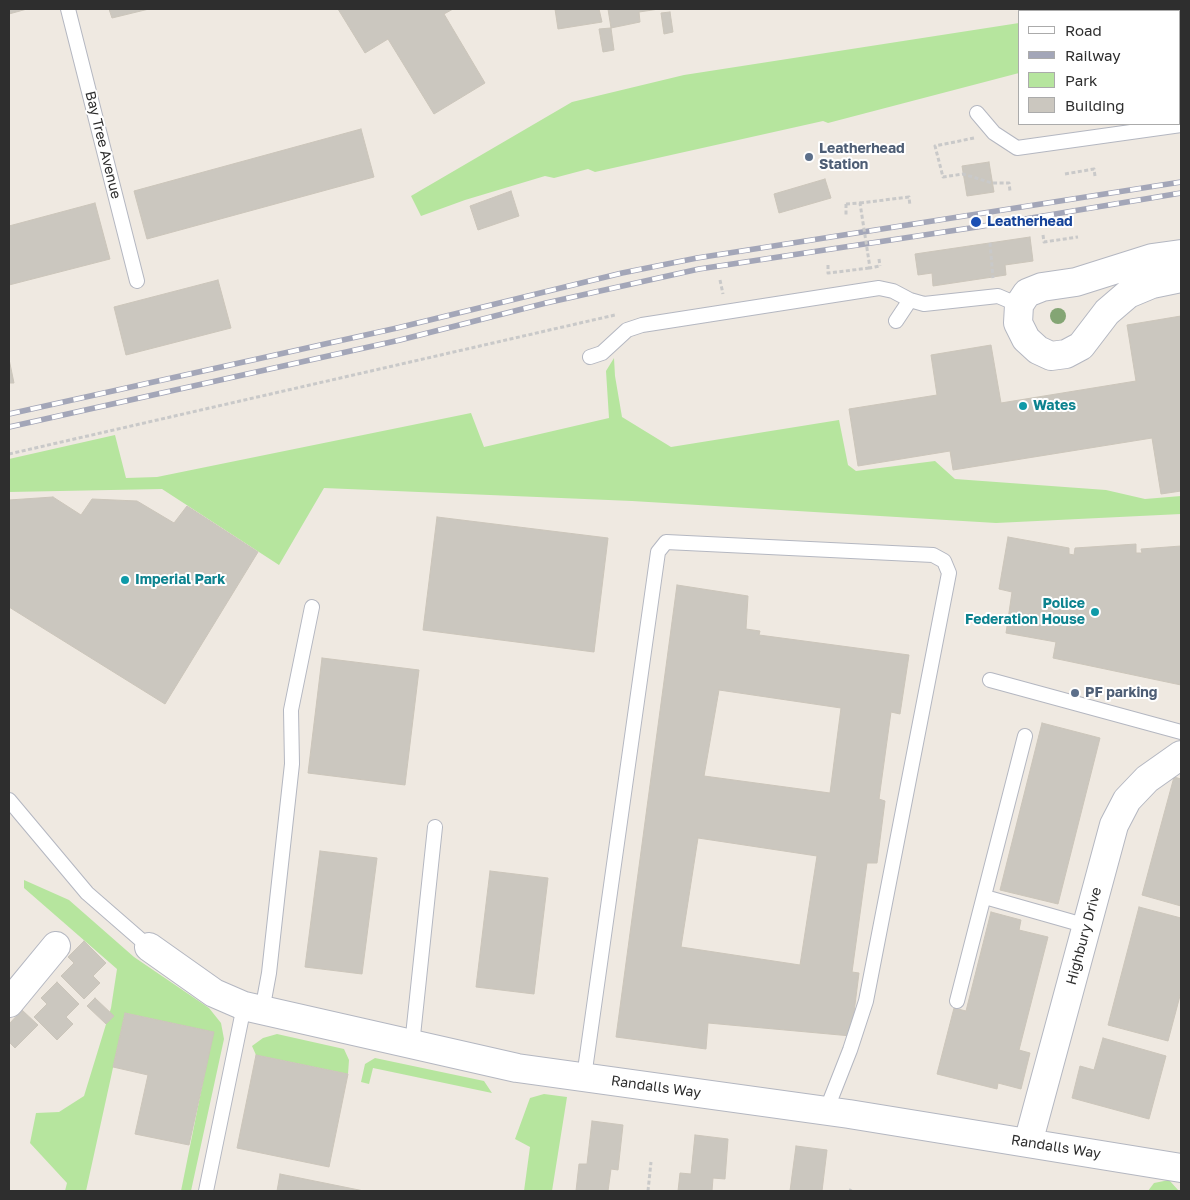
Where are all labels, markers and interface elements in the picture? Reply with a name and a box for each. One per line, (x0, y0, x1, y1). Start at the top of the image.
legend (1018, 10, 1180, 125)
text: Road (1065, 21, 1102, 39)
text: Railway (1065, 46, 1121, 64)
text: Park (1065, 71, 1097, 89)
street label: Bay Tree Avenue (82, 89, 124, 201)
text: Building (1065, 96, 1125, 114)
place label: Leatherhead Station (819, 141, 905, 174)
marker: Leatherhead Station (803, 151, 815, 163)
place label: Leatherhead (987, 214, 1073, 230)
marker: Leatherhead (969, 215, 983, 229)
place label: Wates (1033, 398, 1076, 414)
marker: Wates (1017, 400, 1029, 412)
place label: Imperial Park (135, 572, 225, 588)
marker: Imperial Park (119, 574, 131, 586)
place label: Police Federation House (965, 596, 1085, 628)
marker: Police Federation House (1089, 606, 1101, 618)
place label: PF parking (1085, 685, 1157, 701)
marker: PF parking (1069, 687, 1081, 699)
street label: Highbury Drive (1063, 885, 1105, 987)
street label: Randalls Way (610, 1072, 702, 1102)
street label: Randalls Way (1010, 1132, 1102, 1162)

